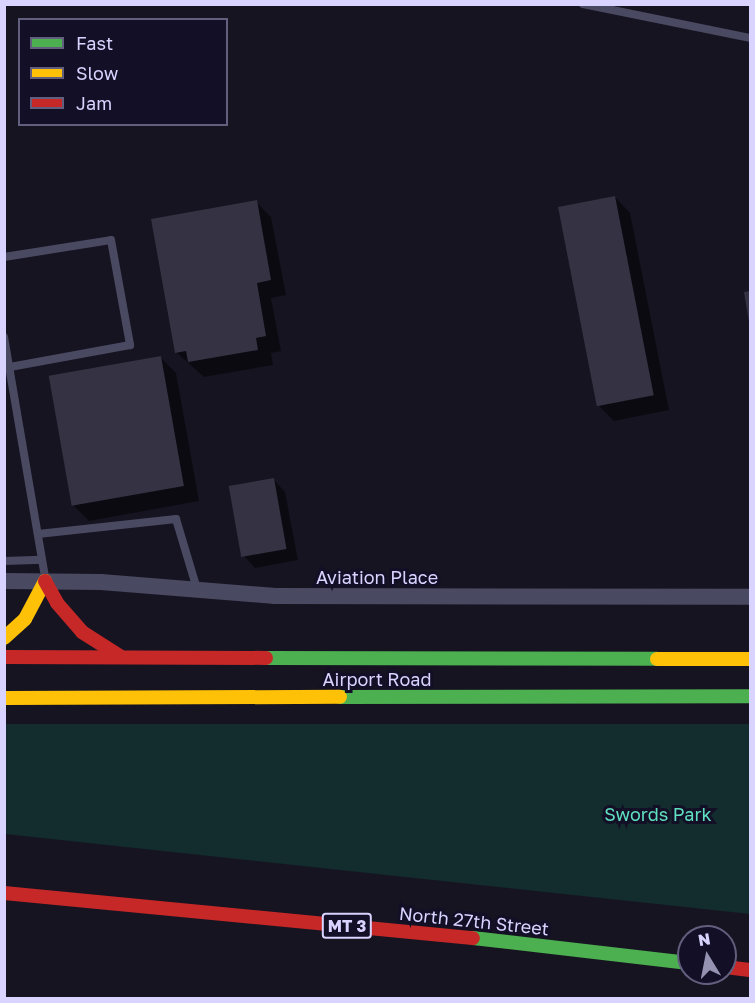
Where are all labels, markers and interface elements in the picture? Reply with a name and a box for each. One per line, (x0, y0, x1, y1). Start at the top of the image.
legend (18, 18, 228, 126)
text: Fast (76, 32, 113, 54)
text: Slow (76, 62, 118, 84)
text: Jam (76, 92, 112, 114)
street label: Aviation Place (316, 566, 438, 588)
street label: Airport Road (323, 668, 431, 690)
park label: Swords Park (604, 803, 712, 825)
street label: North 27th Street (398, 902, 550, 940)
road number: MT 3 (322, 913, 372, 939)
north arrow (677, 925, 737, 985)
text: N (696, 928, 712, 950)

